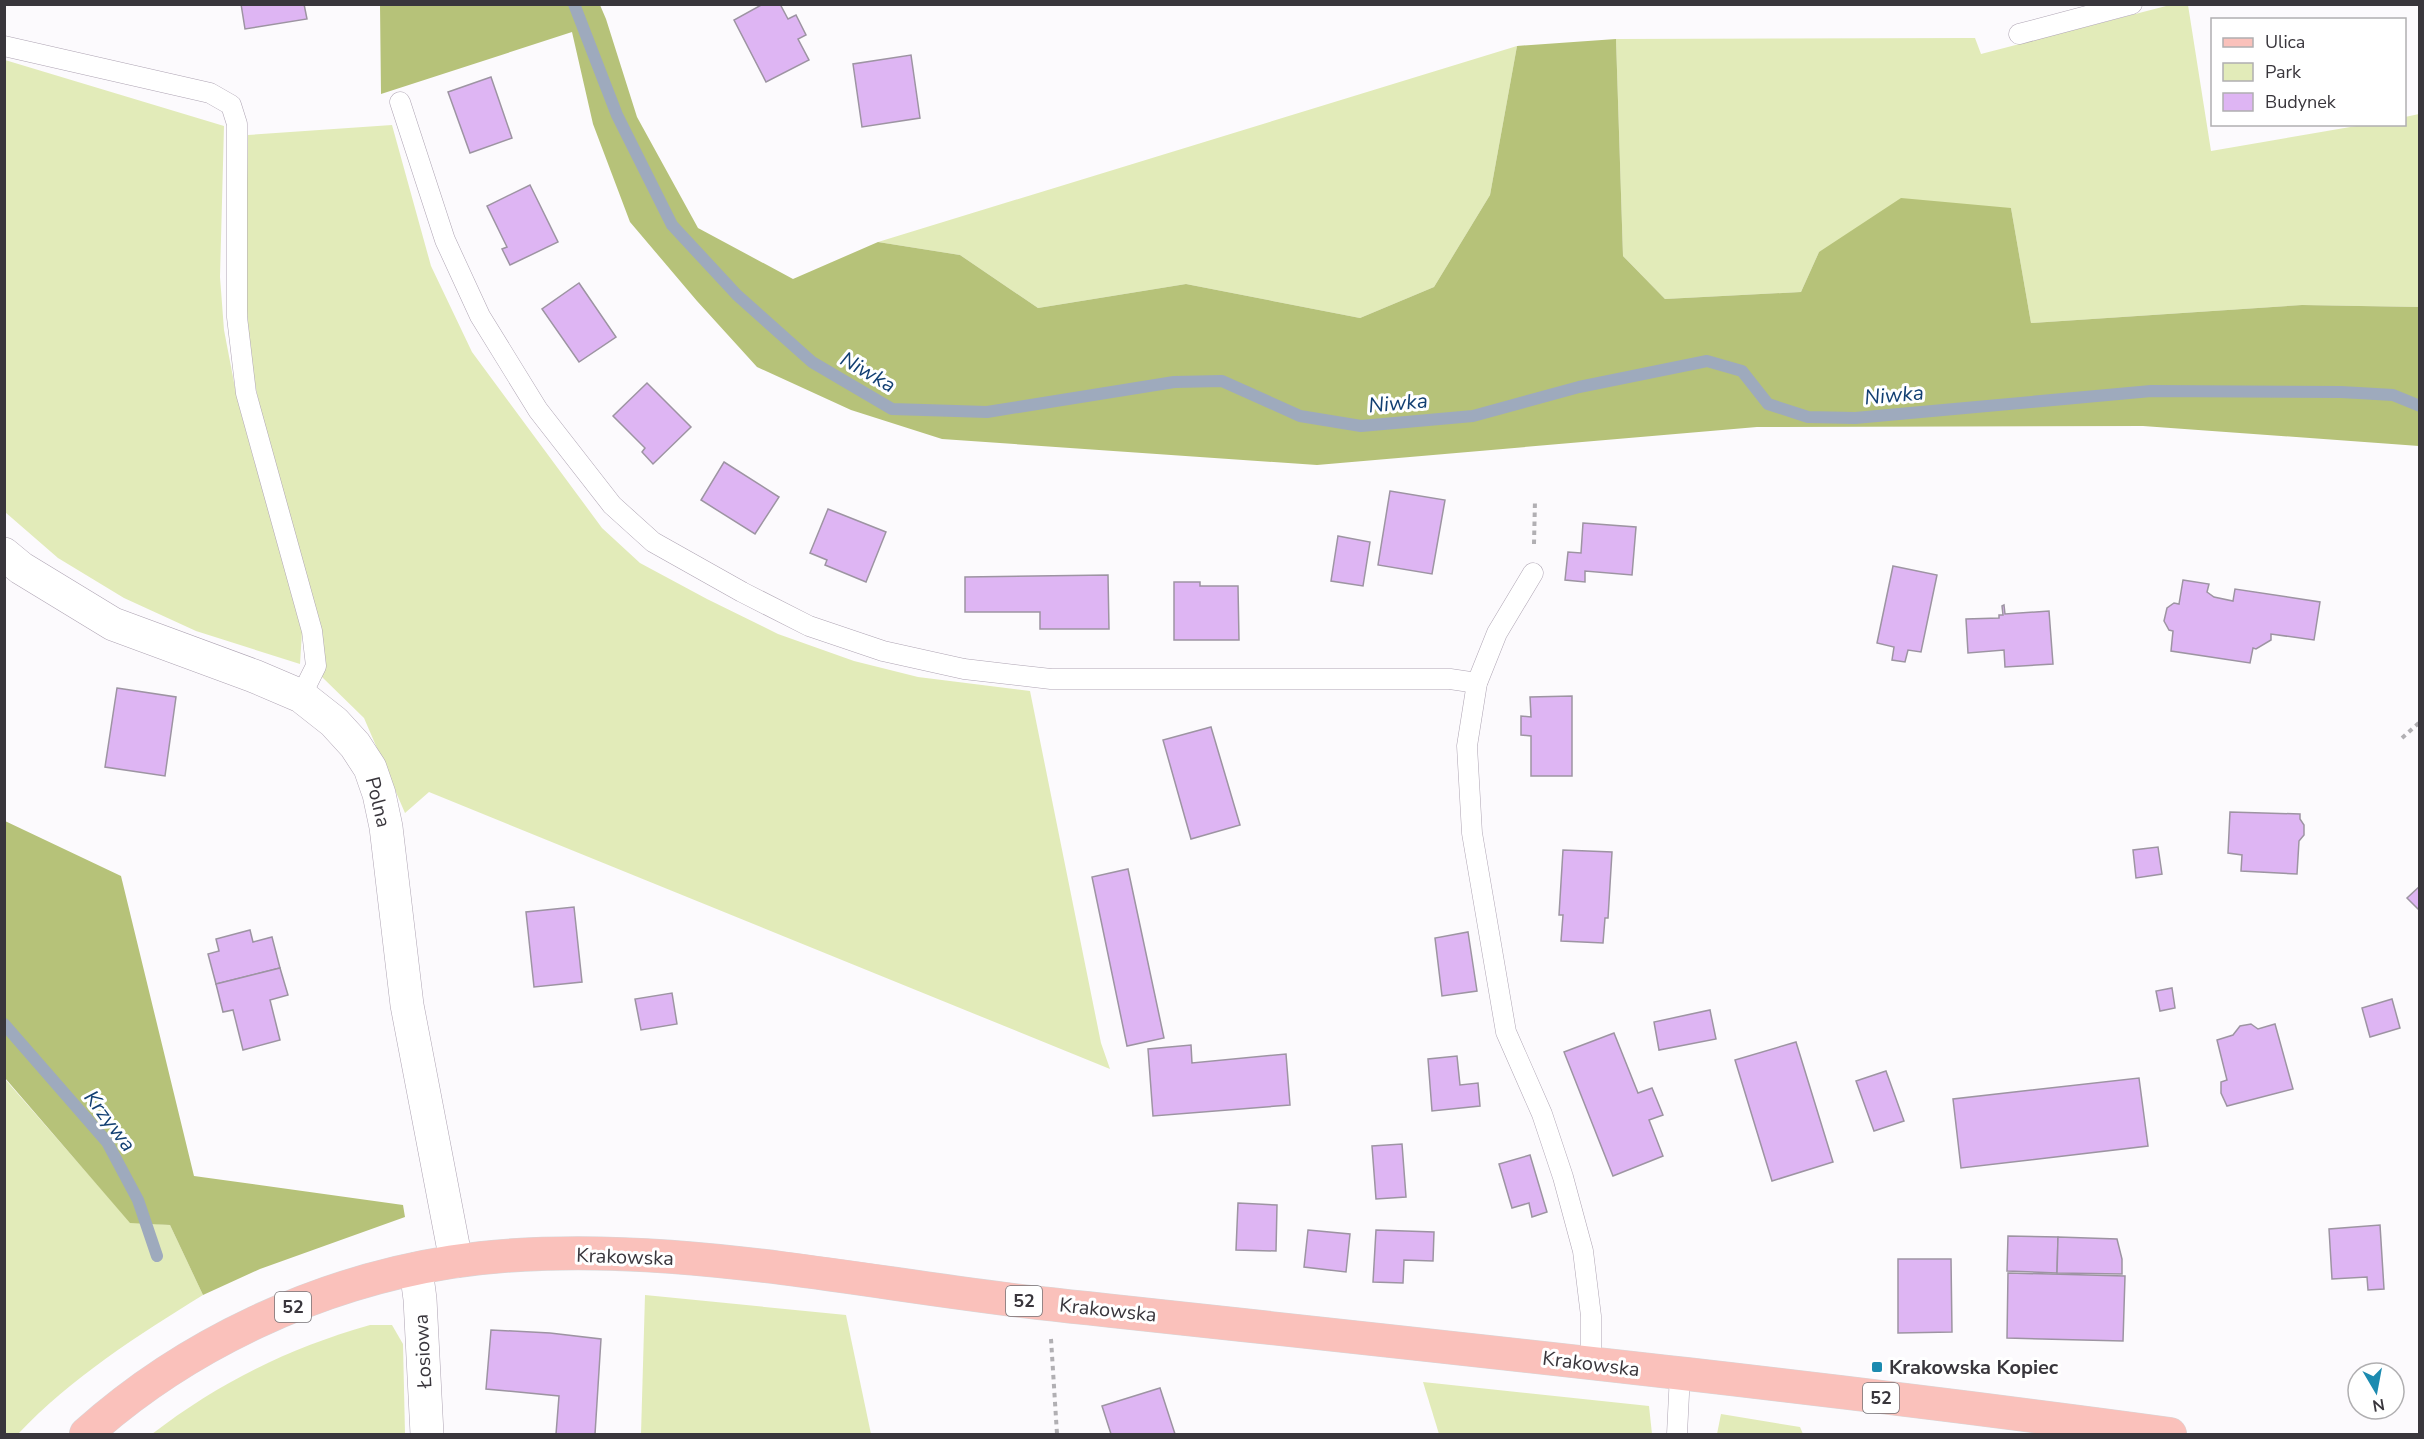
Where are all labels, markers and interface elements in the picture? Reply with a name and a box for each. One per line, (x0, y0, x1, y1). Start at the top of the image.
legend (2211, 18, 2406, 126)
text: Ulica (2265, 30, 2305, 54)
text: Park (2265, 60, 2302, 84)
text: Budynek (2265, 90, 2337, 114)
water label: Niwka (835, 345, 901, 399)
water label: Niwka (1863, 378, 1925, 412)
water label: Niwka (1367, 386, 1429, 420)
street label: Polna (359, 774, 397, 830)
water label: Krzywa (78, 1085, 142, 1157)
street label: Krakowska (576, 1242, 674, 1272)
road number: 52 (1006, 1286, 1042, 1316)
street label: Krakowska (1058, 1291, 1158, 1329)
road number: 52 (275, 1292, 311, 1322)
street label: Łosiowa (408, 1313, 438, 1390)
street label: Krakowska (1541, 1345, 1641, 1383)
place label: Krakowska Kopiec (1889, 1354, 2059, 1381)
marker: Krakowska Kopiec (1870, 1360, 1884, 1374)
north arrow (2346, 1361, 2406, 1421)
road number: 52 (1863, 1383, 1899, 1413)
text: N (2371, 1393, 2386, 1417)

